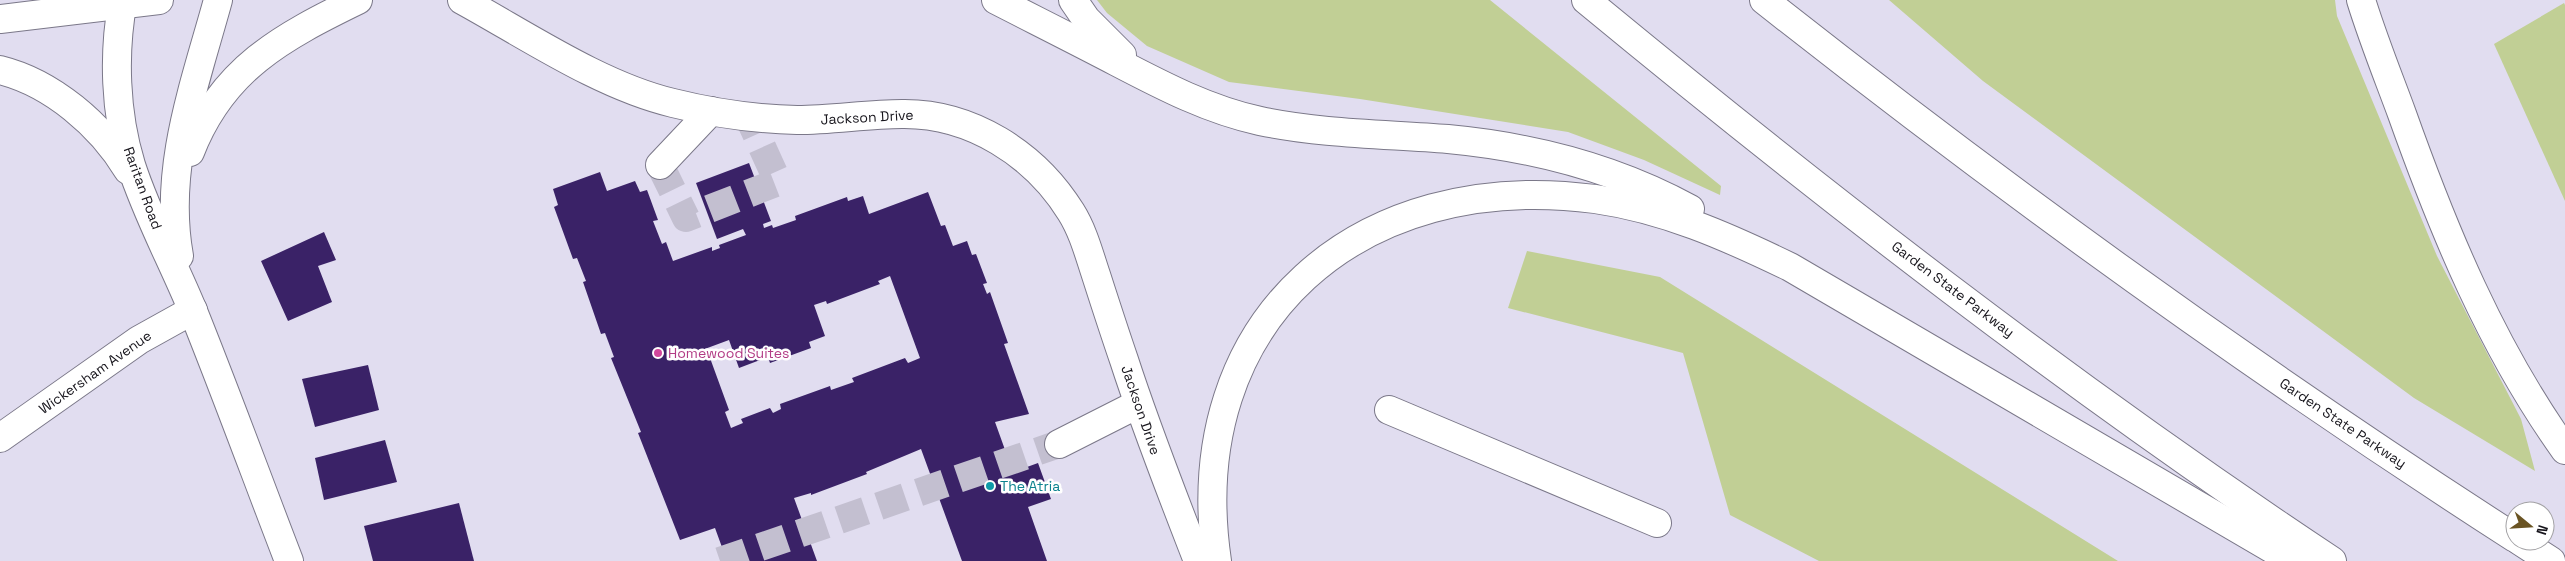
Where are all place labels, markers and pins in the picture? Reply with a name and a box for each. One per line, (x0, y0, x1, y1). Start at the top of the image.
place label: Homewood Suites (668, 344, 789, 362)
marker: Homewood Suites (652, 347, 664, 359)
place label: The Atria (1000, 477, 1060, 495)
marker: The Atria (984, 480, 996, 492)

